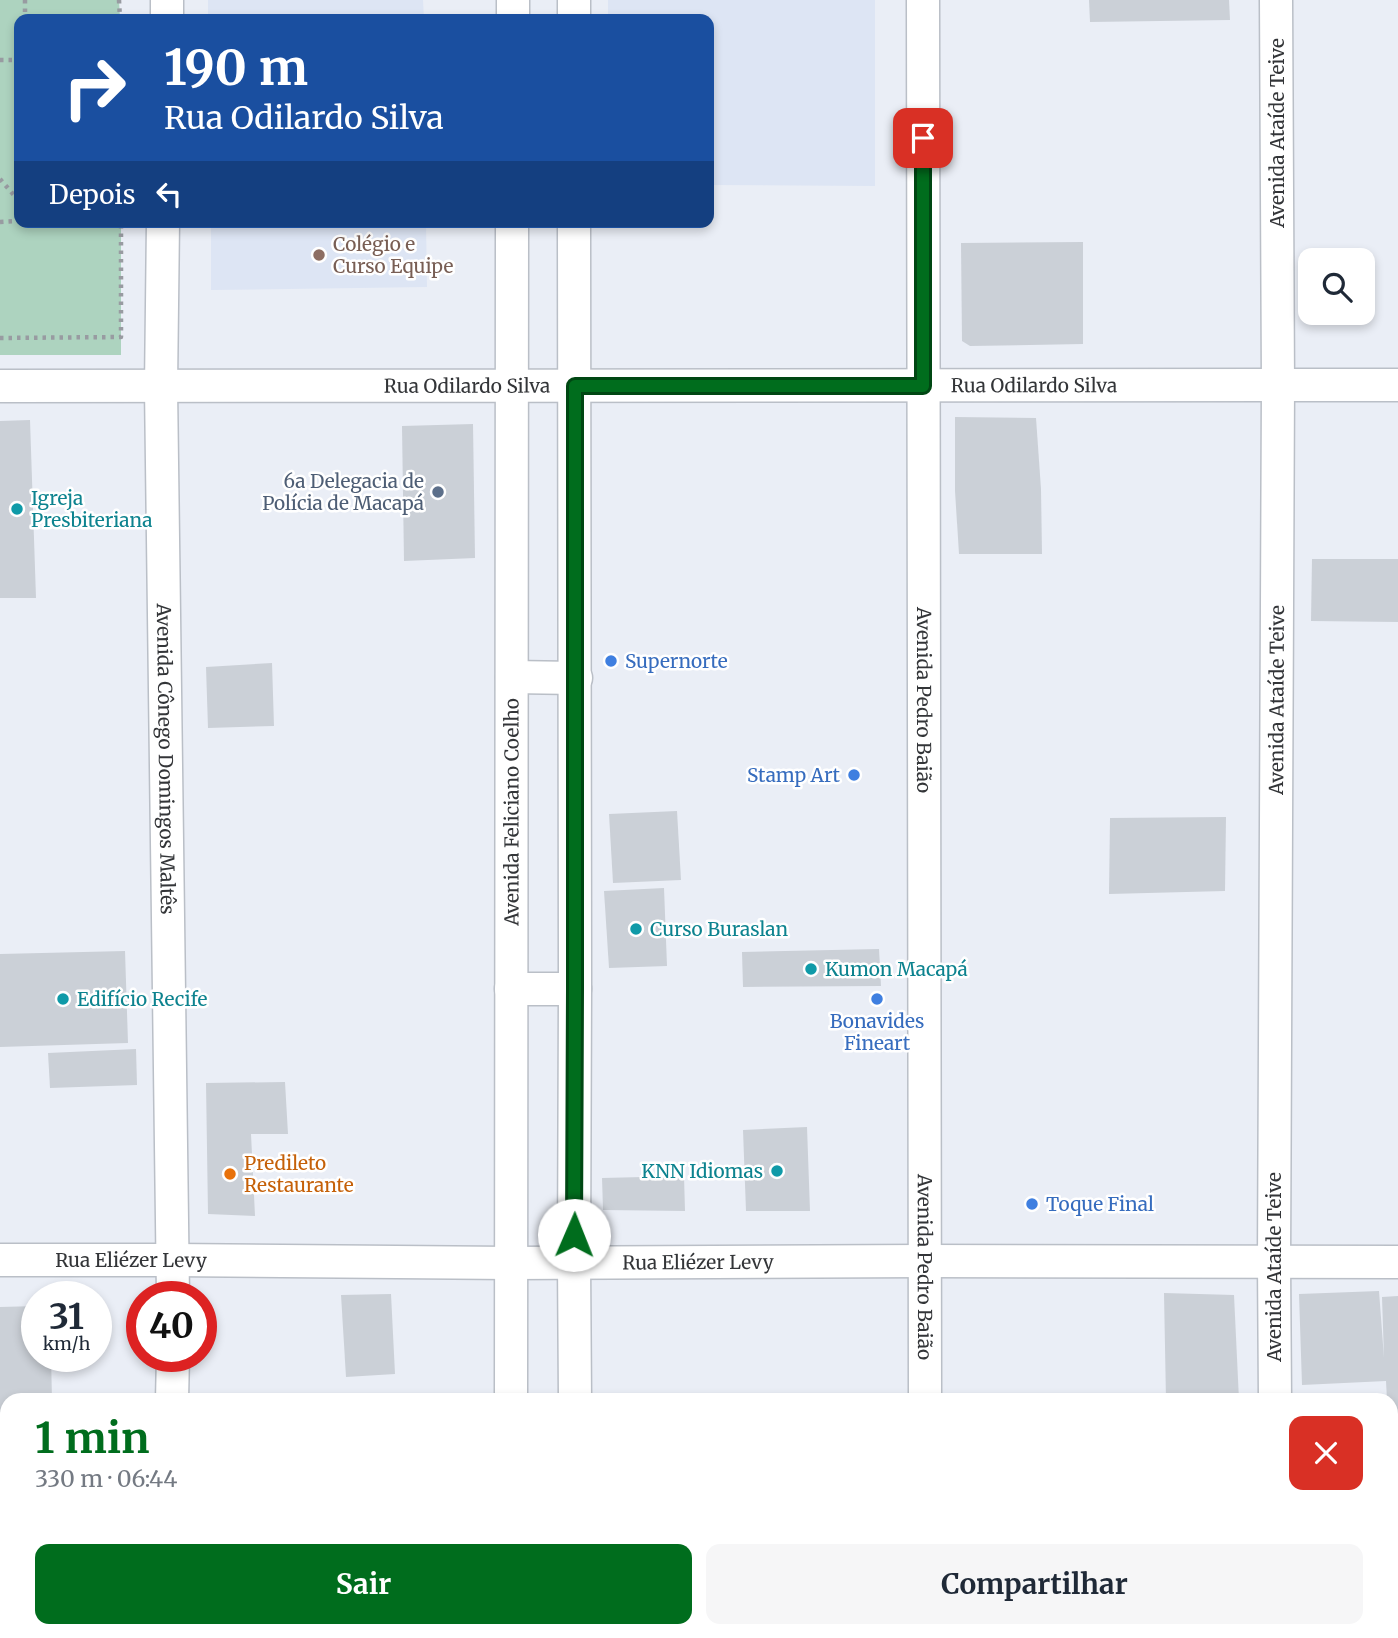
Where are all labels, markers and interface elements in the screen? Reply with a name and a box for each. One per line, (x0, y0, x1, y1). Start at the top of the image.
text: 190 m (164, 37, 308, 98)
street label: Avenida Ataíde Teive (1265, 38, 1289, 229)
icon: right (49, 42, 140, 133)
text: Rua Odilardo Silva (164, 98, 444, 138)
pin (893, 108, 953, 168)
icon: arrive (904, 119, 942, 157)
icon: left (150, 175, 188, 213)
text: Depois (49, 178, 136, 211)
place label: Colégio e Curso Equipe (333, 232, 454, 278)
marker: Colégio e Curso Equipe (311, 247, 327, 263)
map controls (1298, 248, 1375, 325)
button: search (1298, 248, 1375, 325)
street label: Rua Odilardo Silva (951, 373, 1117, 397)
street label: Rua Odilardo Silva (384, 374, 550, 398)
place label: 6a Delegacia de Polícia de Macapá (262, 469, 424, 515)
marker: 6a Delegacia de Polícia de Macapá (430, 484, 446, 500)
place label: Igreja Presbiteriana (31, 486, 152, 532)
marker: Igreja Presbiteriana (9, 501, 25, 517)
street label: Avenida Cônego Domingos Maltês (152, 602, 180, 915)
street label: Avenida Ataíde Teive (1264, 605, 1289, 796)
street label: Avenida Pedro Baião (912, 606, 936, 793)
place label: Supernorte (625, 649, 728, 673)
marker: Supernorte (603, 653, 619, 669)
street label: Avenida Feliciano Coelho (499, 698, 524, 927)
place label: Stamp Art (747, 763, 841, 787)
marker: Stamp Art (846, 767, 862, 783)
place label: Curso Buraslan (650, 917, 788, 941)
marker: Curso Buraslan (628, 921, 644, 937)
place label: Kumon Macapá (825, 957, 968, 981)
marker: Kumon Macapá (803, 961, 819, 977)
place label: Edifício Recife (77, 987, 207, 1011)
marker: Edifício Recife (55, 991, 71, 1007)
marker: Bonavides Fineart (869, 991, 885, 1007)
place label: Bonavides Fineart (830, 1009, 924, 1055)
place label: Predileto Restaurante (244, 1151, 354, 1197)
place label: KNN Idiomas (641, 1159, 763, 1183)
marker: KNN Idiomas (769, 1163, 785, 1179)
marker: Predileto Restaurante (222, 1166, 238, 1182)
street label: Avenida Ataíde Teive (1262, 1172, 1286, 1363)
street label: Avenida Pedro Baião (913, 1173, 937, 1360)
place label: Toque Final (1046, 1192, 1154, 1216)
marker: Toque Final (1024, 1196, 1040, 1212)
position arrow (537, 1198, 611, 1272)
street label: Rua Eliézer Levy (55, 1248, 207, 1272)
street label: Rua Eliézer Levy (622, 1250, 774, 1274)
speed limit sign: 40 (126, 1281, 217, 1372)
text: 31 (49, 1295, 84, 1339)
text: km/h (43, 1332, 90, 1355)
text: 1 min (35, 1412, 149, 1464)
button: close (1289, 1416, 1363, 1490)
text: 330 m · 06:44 (35, 1464, 177, 1493)
button: Sair (35, 1544, 692, 1624)
button: Compartilhar (706, 1544, 1363, 1624)

